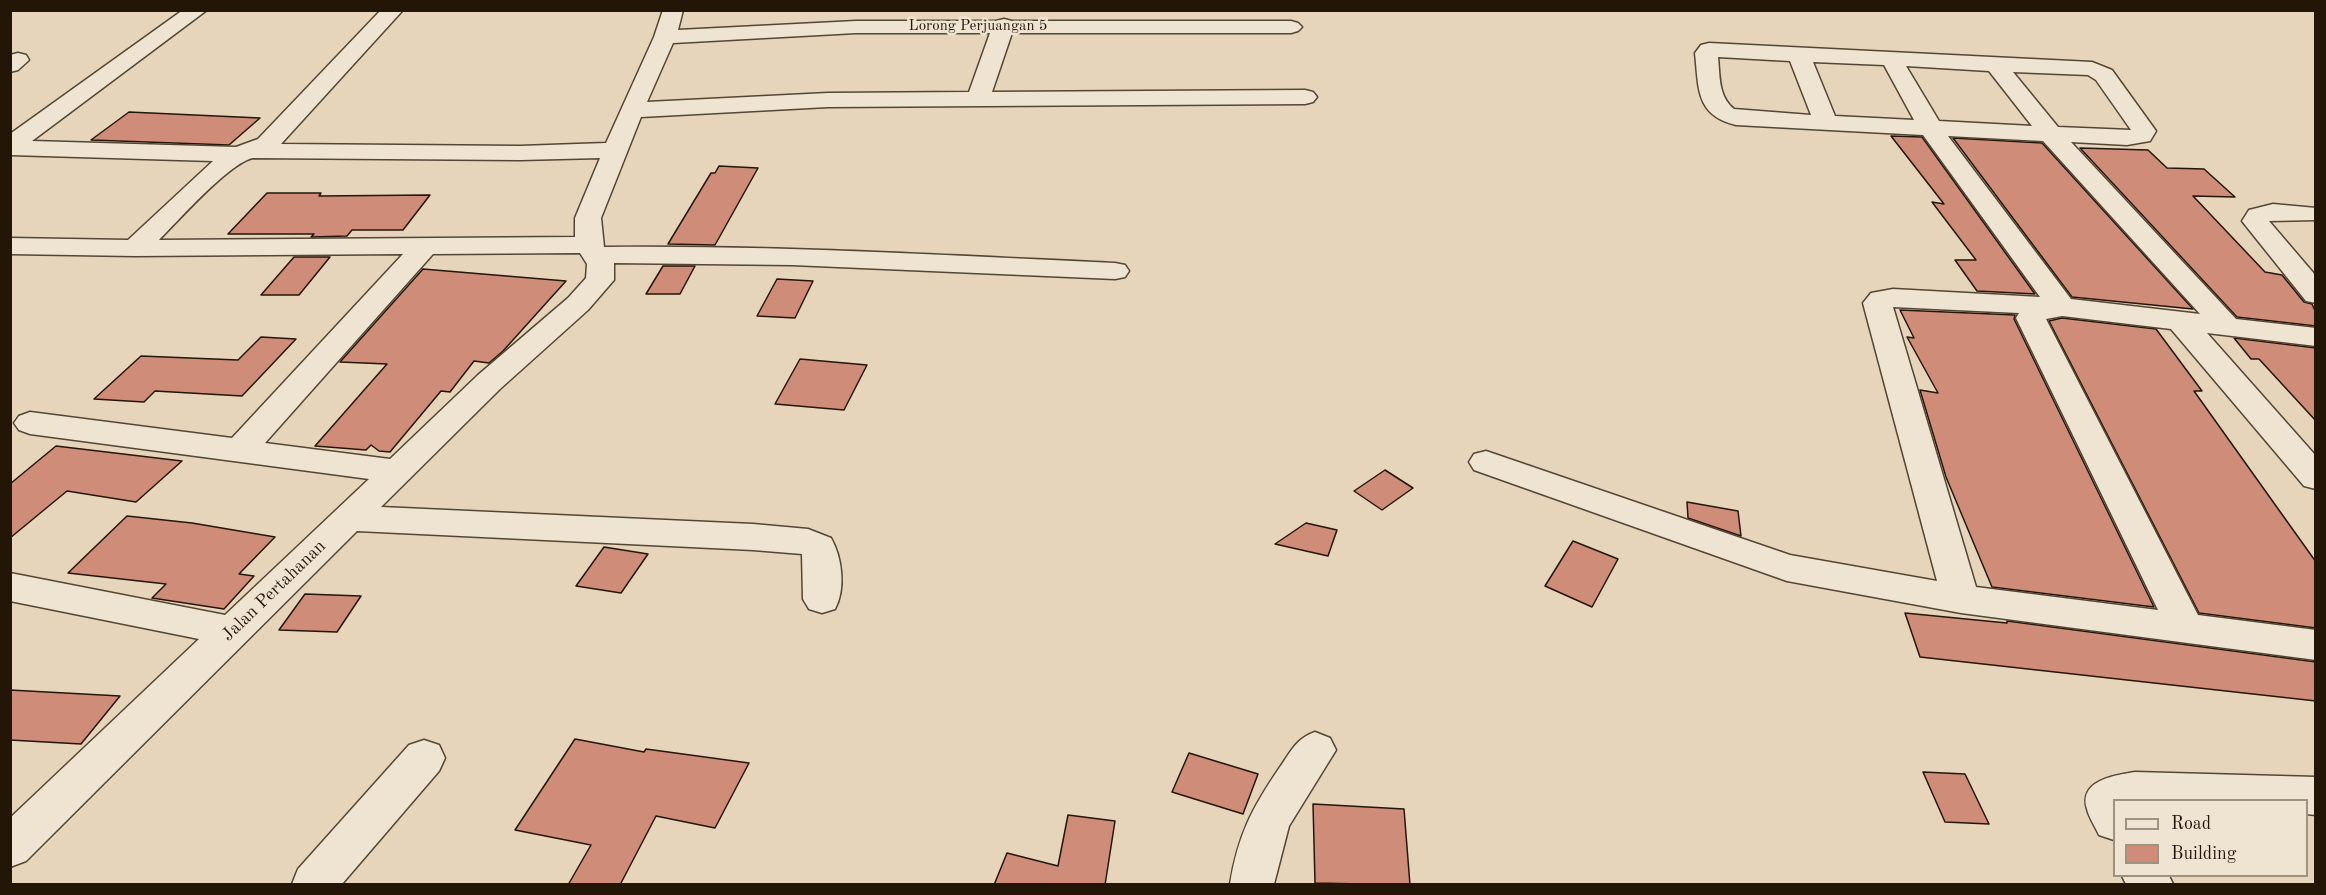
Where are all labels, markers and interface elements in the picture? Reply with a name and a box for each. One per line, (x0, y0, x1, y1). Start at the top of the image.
street label: Lorong Perjuangan 5 (909, 17, 1047, 35)
street label: Jalan Pertahanan (217, 536, 331, 646)
legend (2113, 799, 2308, 877)
text: Road (2171, 815, 2211, 833)
text: Building (2171, 845, 2236, 863)

